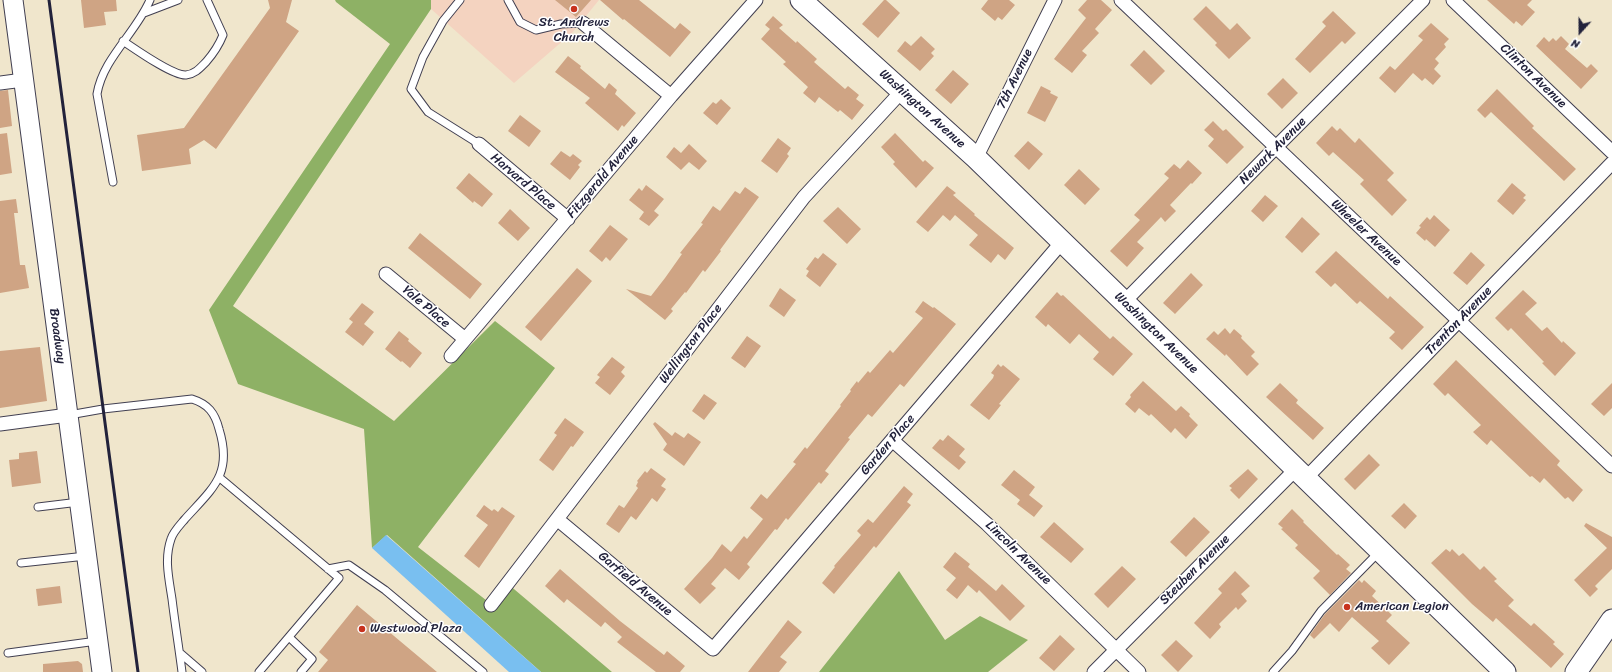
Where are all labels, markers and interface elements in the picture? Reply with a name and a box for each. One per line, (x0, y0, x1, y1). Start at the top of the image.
marker: St. Andrews Church (569, 4, 579, 14)
north arrow (1560, 12, 1600, 52)
place label: St. Andrews Church (539, 15, 609, 46)
text: N (1569, 33, 1582, 54)
street label: Clinton Avenue (1497, 40, 1569, 112)
street label: 7th Avenue (994, 46, 1036, 112)
street label: Washington Avenue (876, 66, 968, 152)
street label: Newark Avenue (1236, 114, 1310, 188)
street label: Fitzgerald Avenue (564, 133, 642, 221)
street label: Harvard Place (487, 150, 559, 214)
street label: Wheeler Avenue (1328, 196, 1404, 270)
street label: Yale Place (399, 283, 453, 331)
street label: Trenton Avenue (1423, 284, 1495, 358)
street label: Washington Avenue (1111, 289, 1201, 377)
street label: Wellington Place (656, 301, 726, 387)
street label: Broadway (45, 307, 69, 365)
street label: Garden Place (857, 411, 919, 479)
street label: Lincoln Avenue (982, 518, 1054, 588)
street label: Steuben Avenue (1157, 532, 1233, 608)
street label: Garfield Avenue (595, 549, 675, 619)
place label: American Legion (1355, 599, 1449, 615)
marker: American Legion (1342, 602, 1352, 612)
place label: Westwood Plaza (370, 621, 461, 637)
marker: Westwood Plaza (357, 624, 367, 634)

